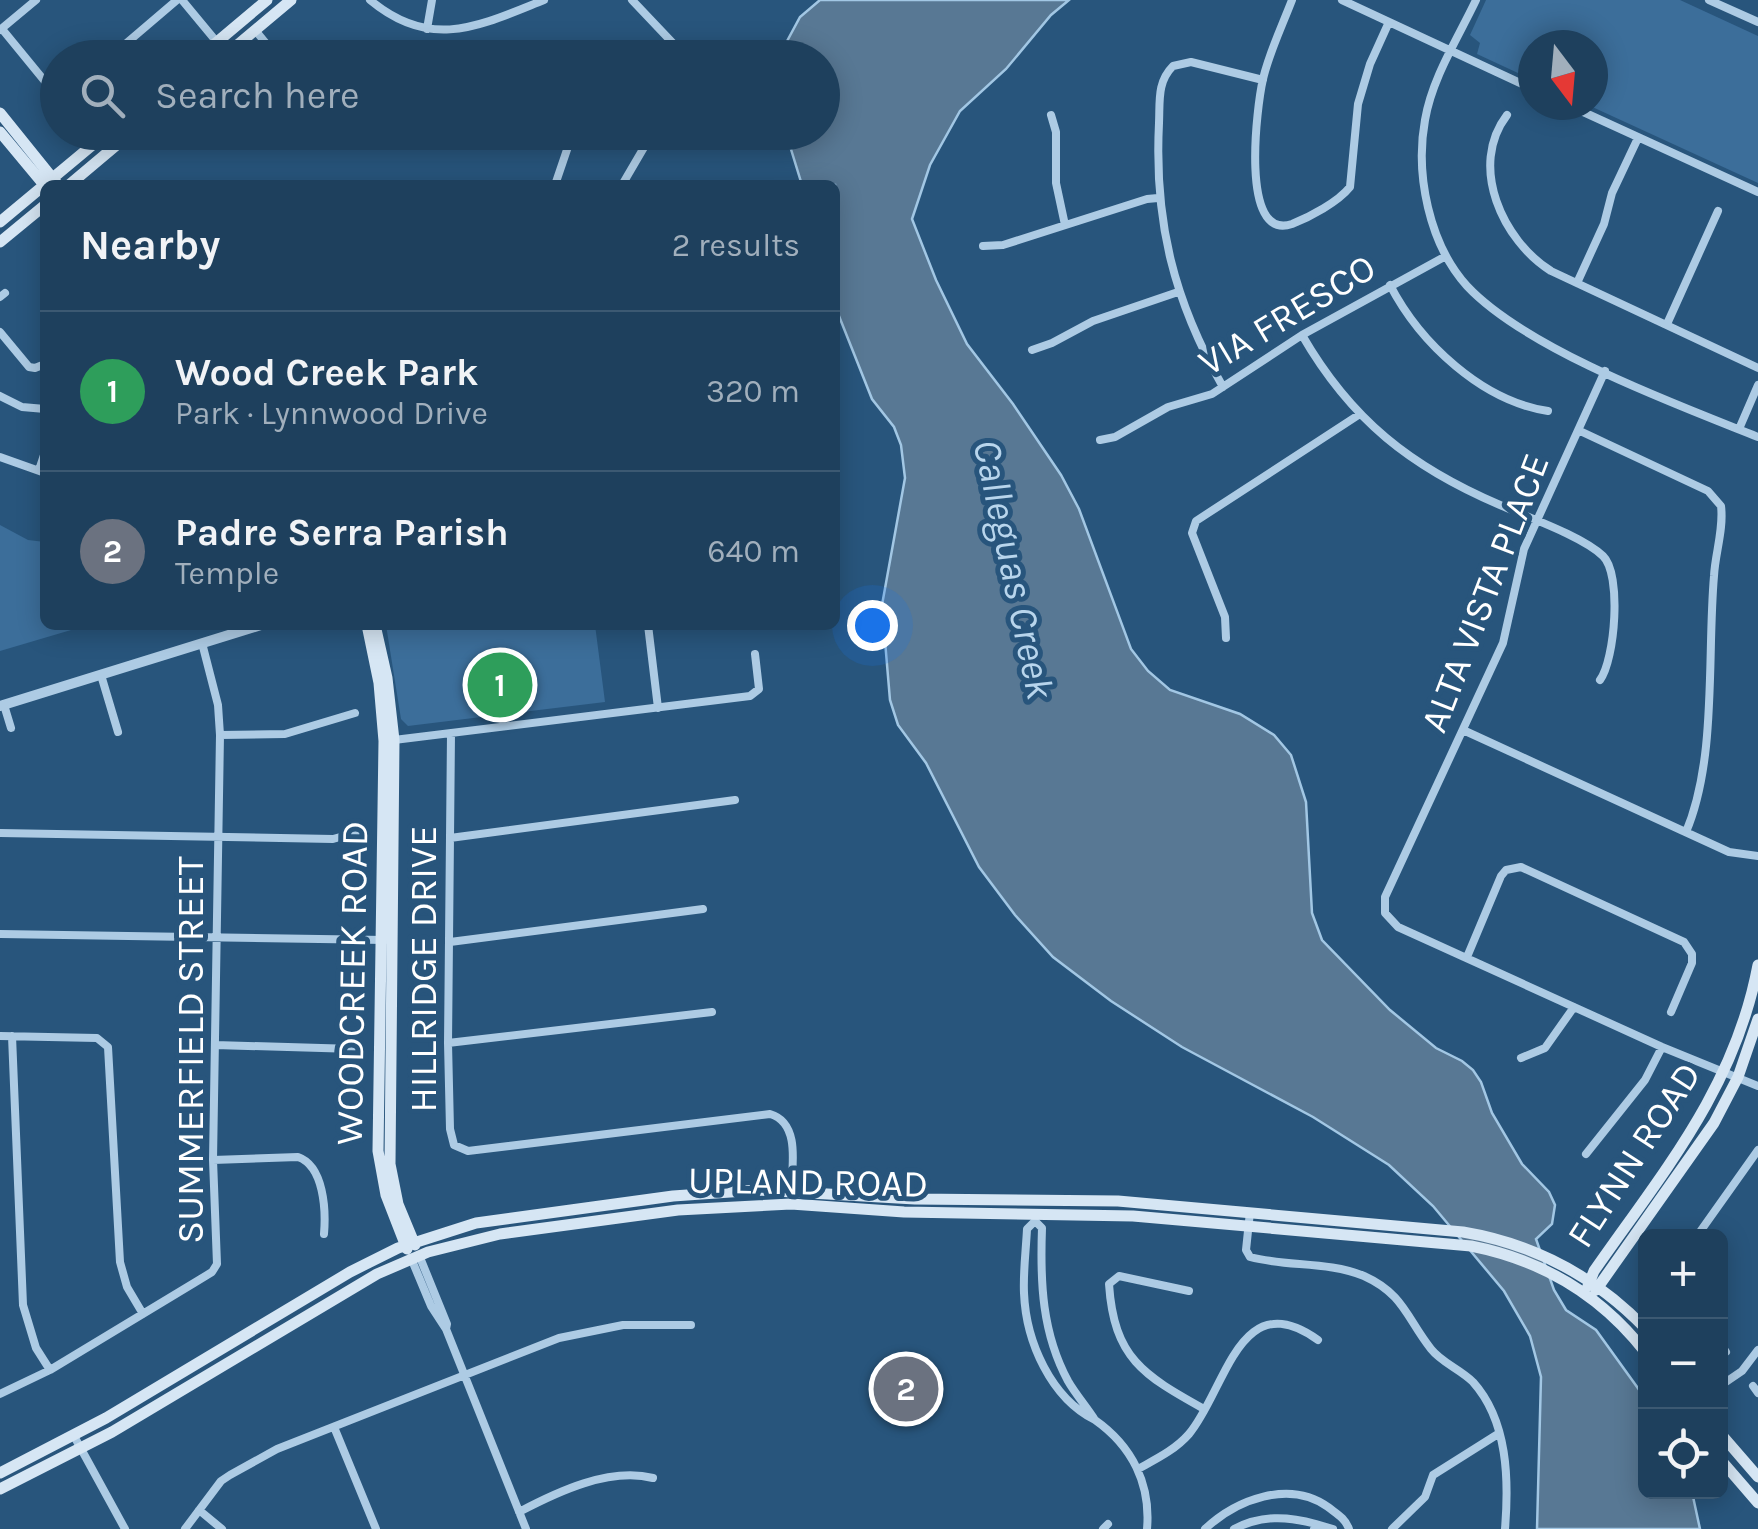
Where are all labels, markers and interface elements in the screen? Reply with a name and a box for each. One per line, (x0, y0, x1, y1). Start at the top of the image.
north arrow (1518, 30, 1608, 120)
search box (40, 40, 840, 150)
icon: search (75, 68, 130, 123)
text: Search here (155, 73, 359, 118)
text: Nearby (80, 220, 220, 270)
text: 2 results (672, 227, 800, 264)
street label: VIA FRESCO (1190, 245, 1384, 385)
text: Wood Creek Park (175, 350, 478, 395)
text: 1 (107, 373, 118, 410)
text: 320 m (706, 373, 800, 410)
text: Park · Lynnwood Drive (175, 395, 488, 432)
water label: Calleguas Creek (964, 435, 1065, 704)
street label: ALTA VISTA PLACE (1411, 447, 1559, 739)
text: Padre Serra Parish (175, 510, 509, 555)
text: 2 (103, 533, 122, 570)
text: 640 m (707, 533, 800, 570)
text: Temple (175, 555, 279, 592)
your location (847, 600, 898, 651)
pin: 1 (468, 648, 532, 722)
street label: WOODCREEK ROAD (327, 821, 377, 1145)
street label: HILLRIDGE DRIVE (401, 825, 446, 1113)
street label: SUMMERFIELD STREET (168, 856, 213, 1244)
street label: FLYNN ROAD (1558, 1054, 1710, 1256)
street label: UPLAND ROAD (687, 1157, 929, 1207)
map controls (1638, 1229, 1728, 1499)
button: + (1638, 1229, 1728, 1319)
button: − (1638, 1319, 1728, 1409)
pin: 2 (874, 1352, 938, 1426)
button: locate (1638, 1409, 1728, 1499)

